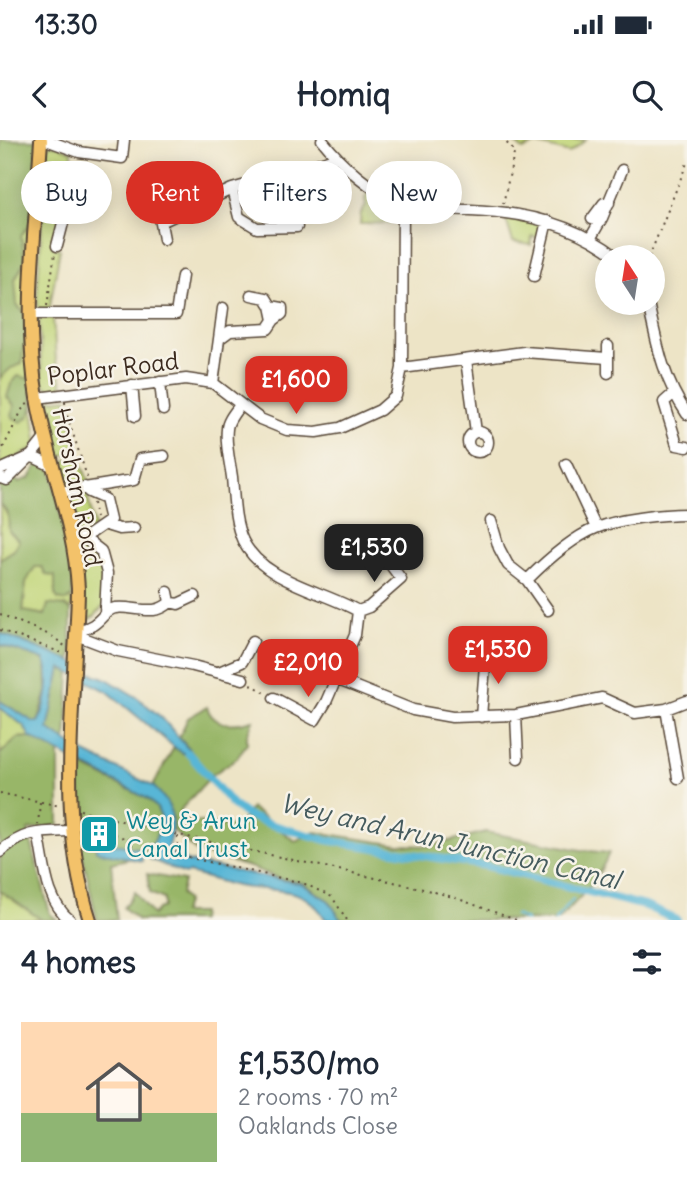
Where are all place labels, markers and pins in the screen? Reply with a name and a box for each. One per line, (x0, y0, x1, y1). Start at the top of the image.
pin: £1,600 (239, 356, 353, 416)
pin: £1,530 (317, 524, 431, 584)
pin: £1,530 (441, 626, 555, 686)
pin: £2,010 (251, 640, 365, 699)
place label: Wey & Arun Canal Trust (126, 805, 256, 863)
building icon: Wey & Arun Canal Trust (78, 813, 120, 855)

